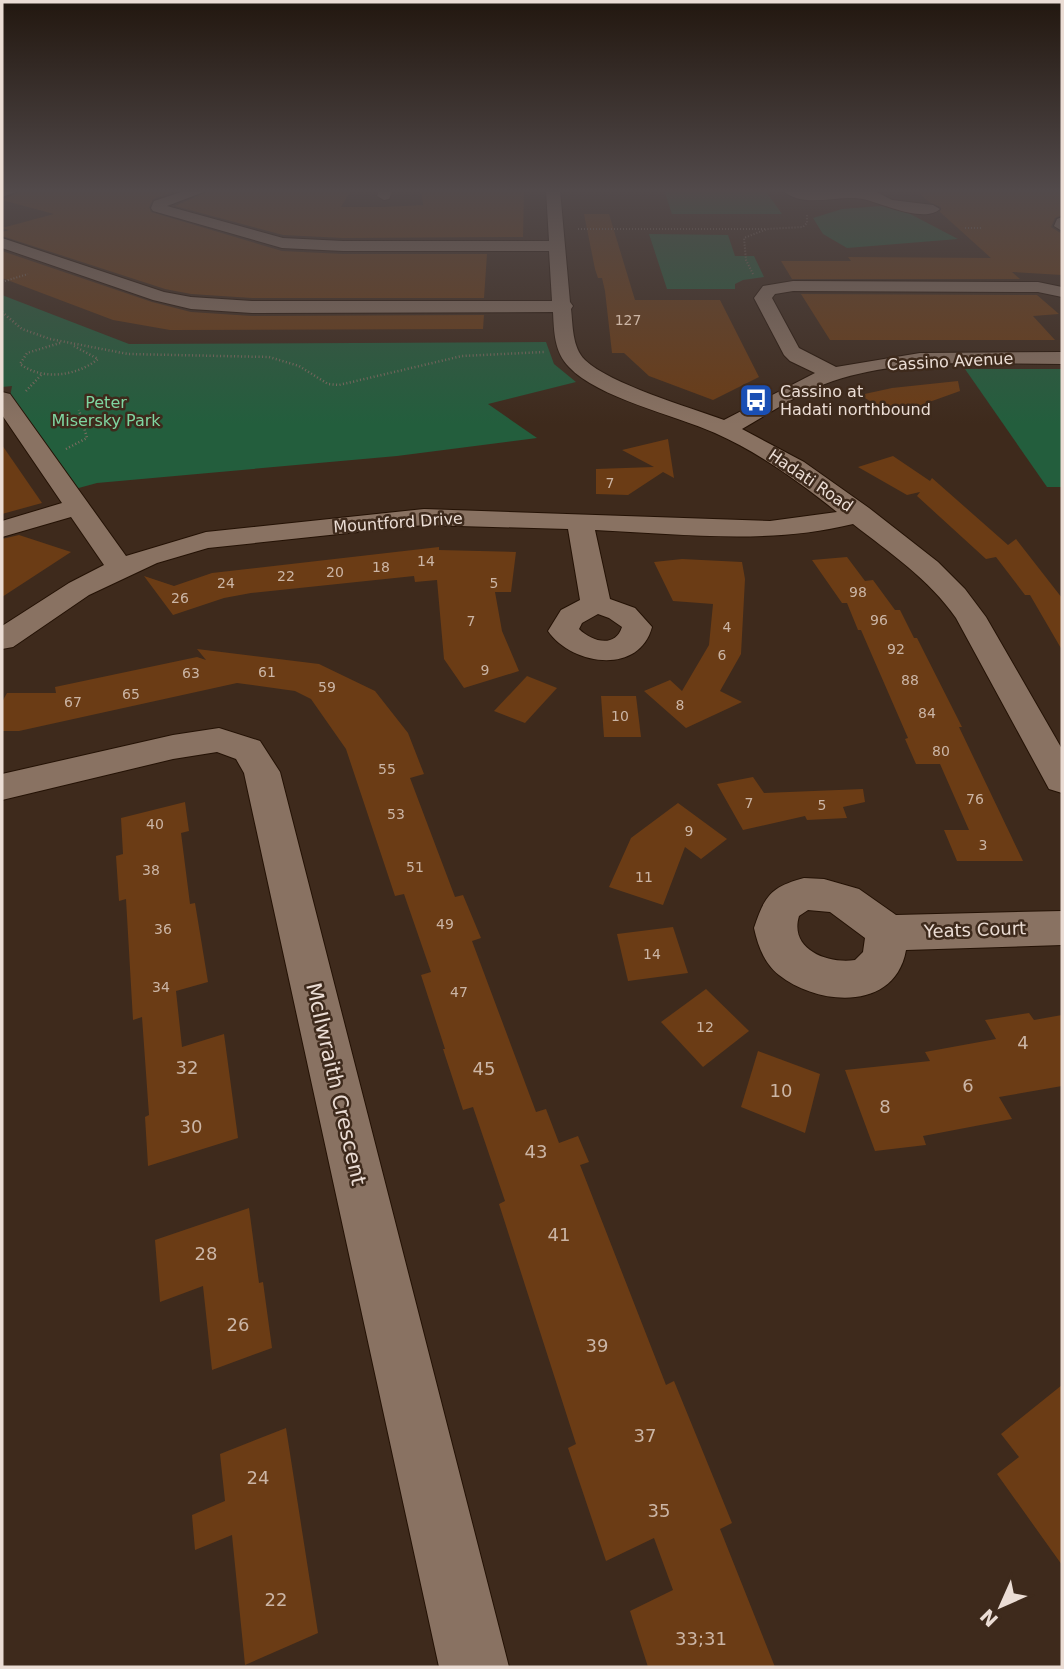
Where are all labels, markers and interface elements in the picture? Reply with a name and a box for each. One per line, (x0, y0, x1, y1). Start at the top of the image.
house number: 127 (615, 312, 641, 328)
street label: Cassino Avenue (886, 349, 1014, 374)
bus stop icon: Cassino at Hadati northbound (737, 381, 775, 419)
place label: Cassino at Hadati northbound (780, 382, 931, 419)
park label: Peter Misersky Park (51, 393, 161, 430)
street label: Hadati Road (765, 445, 857, 516)
house number: 7 (606, 475, 614, 491)
street label: Mountford Drive (333, 508, 463, 537)
house number: 14 (417, 553, 435, 569)
house number: 18 (372, 559, 390, 575)
house number: 20 (326, 564, 344, 580)
house number: 22 (277, 568, 295, 584)
house number: 24 (217, 575, 235, 591)
house number: 5 (490, 575, 498, 591)
house number: 98 (849, 584, 867, 600)
house number: 26 (171, 590, 189, 606)
house number: 96 (870, 612, 888, 628)
house number: 7 (467, 613, 475, 629)
house number: 4 (723, 619, 732, 635)
house number: 92 (887, 641, 905, 657)
house number: 6 (718, 647, 727, 663)
house number: 9 (481, 662, 489, 678)
house number: 61 (258, 664, 276, 680)
house number: 63 (182, 665, 200, 681)
house number: 88 (901, 672, 919, 688)
house number: 59 (318, 679, 336, 695)
house number: 65 (122, 686, 140, 702)
house number: 67 (64, 694, 82, 710)
house number: 8 (676, 697, 684, 713)
house number: 84 (918, 705, 936, 721)
house number: 10 (611, 708, 629, 724)
house number: 80 (932, 743, 950, 759)
house number: 55 (378, 761, 396, 777)
house number: 76 (966, 791, 984, 807)
house number: 7 (745, 795, 753, 811)
house number: 5 (818, 797, 826, 813)
house number: 53 (387, 806, 405, 822)
house number: 40 (146, 816, 164, 832)
house number: 9 (685, 823, 693, 839)
house number: 3 (979, 837, 987, 853)
house number: 51 (406, 859, 424, 875)
house number: 38 (142, 862, 160, 878)
house number: 11 (635, 869, 653, 885)
house number: 49 (436, 916, 454, 932)
street label: Yeats Court (922, 917, 1026, 942)
house number: 36 (154, 921, 172, 937)
house number: 14 (643, 946, 661, 962)
house number: 34 (152, 979, 170, 995)
street label: McIlwraith Crescent (301, 980, 371, 1188)
house number: 47 (450, 984, 468, 1000)
house number: 12 (696, 1019, 714, 1035)
house number: 4 (1017, 1032, 1029, 1053)
house number: 32 (176, 1057, 198, 1078)
house number: 45 (473, 1058, 495, 1079)
house number: 6 (962, 1075, 974, 1096)
house number: 10 (770, 1080, 792, 1101)
house number: 8 (879, 1096, 891, 1117)
house number: 30 (180, 1116, 202, 1137)
house number: 43 (525, 1141, 547, 1162)
house number: 41 (548, 1224, 570, 1245)
house number: 28 (195, 1243, 217, 1264)
house number: 26 (227, 1314, 249, 1335)
house number: 39 (586, 1335, 608, 1356)
house number: 37 (634, 1425, 656, 1446)
house number: 24 (247, 1467, 269, 1488)
house number: 35 (648, 1500, 670, 1521)
north arrow (966, 1571, 1036, 1641)
house number: 22 (265, 1589, 287, 1610)
text: N (976, 1605, 1002, 1631)
house number: 33;31 (675, 1628, 727, 1649)

